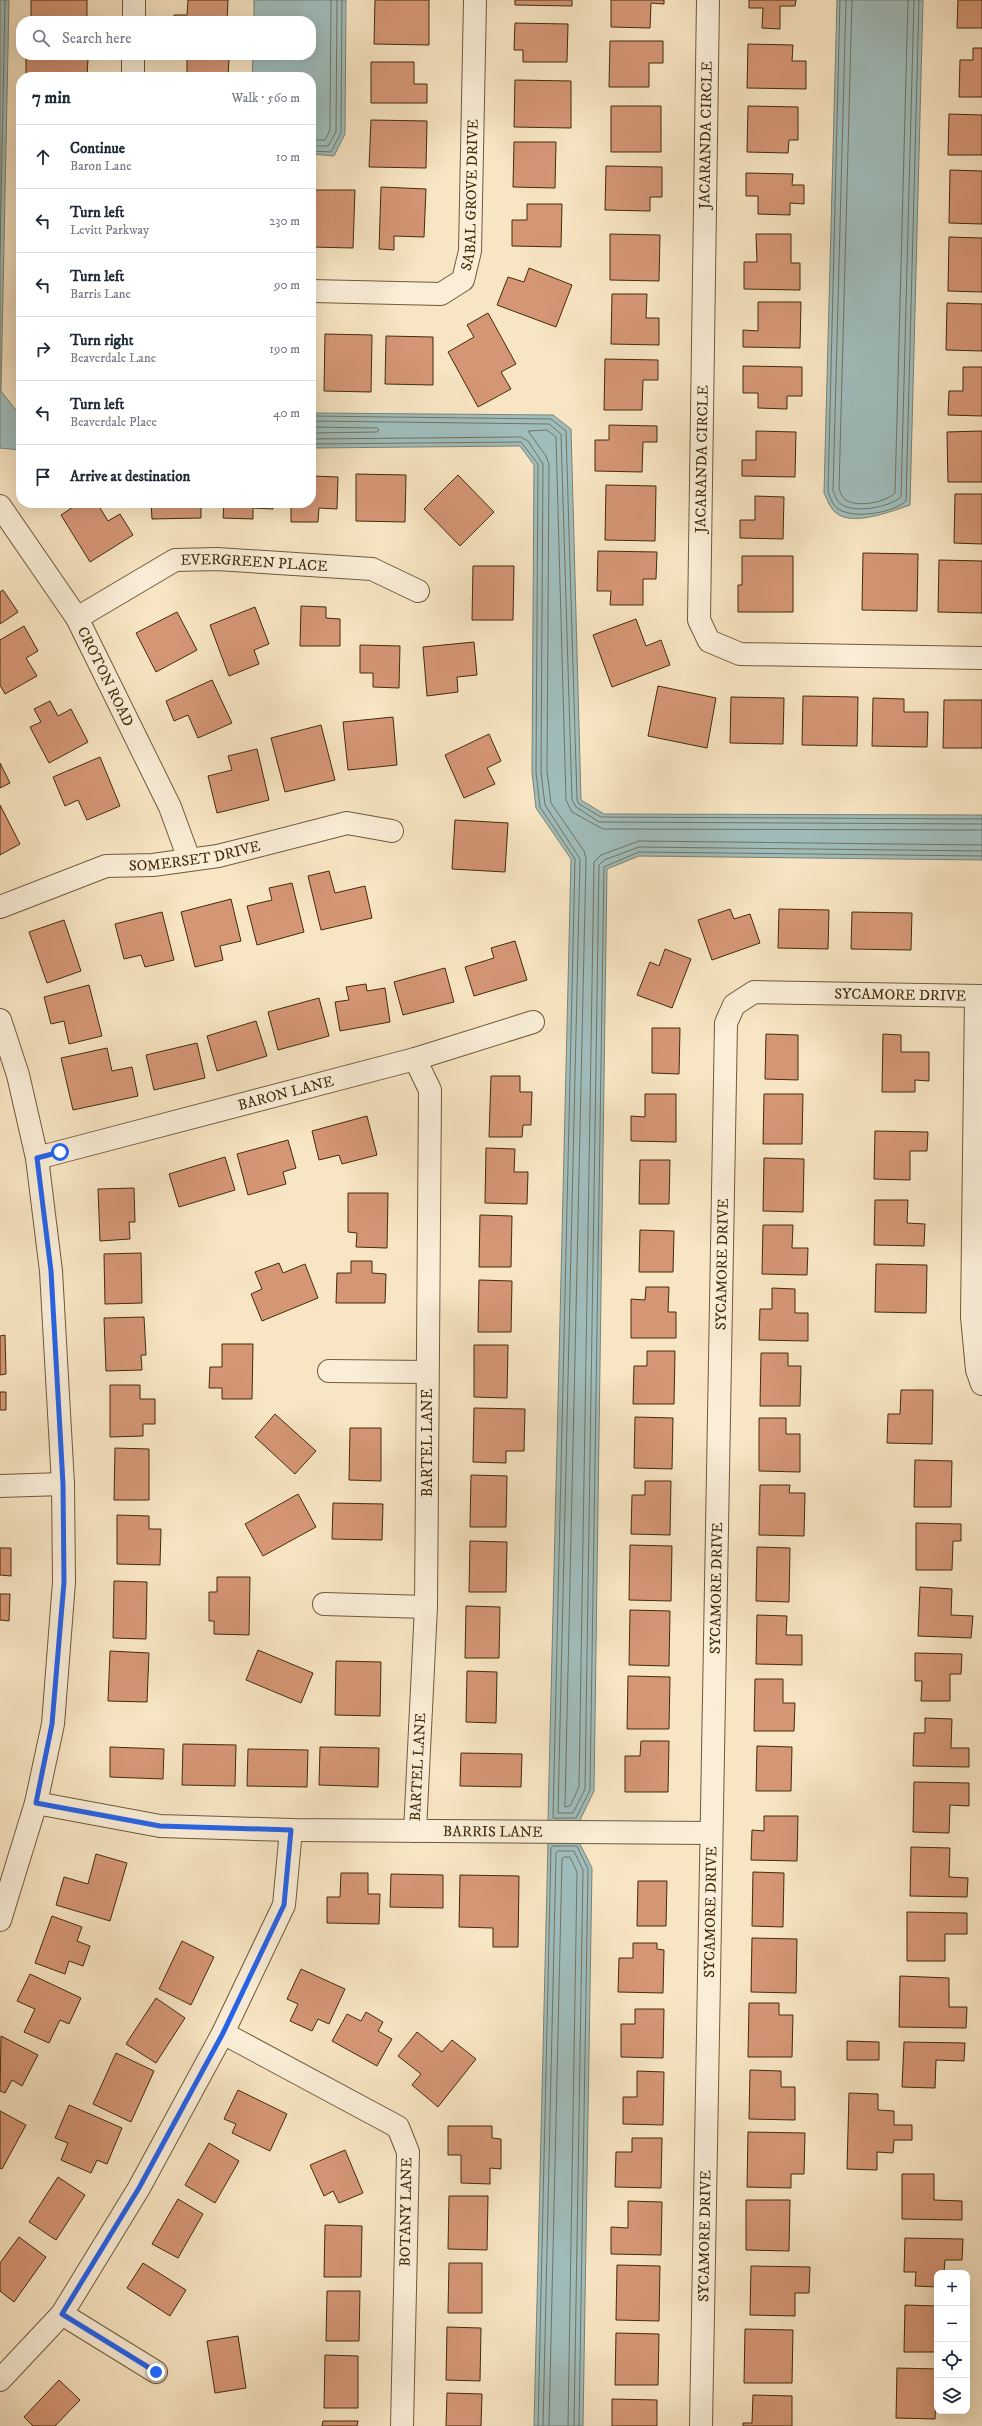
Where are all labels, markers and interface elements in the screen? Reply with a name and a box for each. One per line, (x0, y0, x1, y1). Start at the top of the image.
search box (16, 16, 316, 60)
icon: search (30, 27, 52, 49)
text: Search here (62, 29, 131, 48)
street label: JACARANDA CIRCLE (695, 61, 717, 211)
text: 7 min (32, 87, 71, 109)
text: Walk · 560 m (232, 90, 300, 106)
street label: SABAL GROVE DRIVE (456, 118, 482, 273)
text: Continue (70, 139, 125, 158)
icon: ahead (32, 146, 54, 168)
text: 10 m (276, 149, 300, 165)
text: Baron Lane (70, 158, 132, 174)
text: Turn left (70, 203, 124, 222)
icon: left (32, 210, 54, 232)
text: 230 m (269, 213, 300, 229)
text: Levitt Parkway (70, 222, 149, 238)
text: Turn left (70, 267, 124, 286)
icon: left (32, 274, 54, 296)
text: 90 m (274, 277, 300, 293)
text: Barris Lane (70, 286, 131, 302)
text: Turn right (70, 331, 133, 350)
icon: right (32, 338, 54, 360)
text: 190 m (269, 341, 300, 357)
text: Beaverdale Lane (70, 350, 156, 366)
street label: JACARANDA CIRCLE (691, 385, 713, 535)
text: Turn left (70, 395, 124, 414)
icon: left (32, 402, 54, 424)
text: 40 m (273, 405, 300, 421)
text: Beaverdale Place (70, 414, 157, 430)
icon: arrive (32, 466, 54, 488)
text: Arrive at destination (70, 467, 190, 486)
street label: EVERGREEN PLACE (180, 549, 329, 576)
street label: CROTON ROAD (73, 623, 138, 729)
street label: SOMERSET DRIVE (129, 836, 263, 875)
street label: SYCAMORE DRIVE (834, 984, 967, 1005)
street label: BARON LANE (236, 1071, 336, 1115)
route start (51, 1143, 69, 1161)
street label: SYCAMORE DRIVE (711, 1198, 732, 1330)
street label: BARTEL LANE (418, 1388, 437, 1497)
street label: SYCAMORE DRIVE (705, 1522, 727, 1654)
street label: BARTEL LANE (406, 1712, 430, 1822)
street label: BARRIS LANE (443, 1822, 543, 1841)
street label: SYCAMORE DRIVE (699, 1846, 721, 1978)
street label: BOTANY LANE (396, 2157, 416, 2267)
street label: SYCAMORE DRIVE (694, 2170, 715, 2302)
map controls (934, 2270, 970, 2414)
button: + (934, 2270, 970, 2306)
button: − (934, 2306, 970, 2342)
button: locate (934, 2342, 970, 2378)
route end (147, 2363, 165, 2381)
button: layers (934, 2378, 970, 2414)

